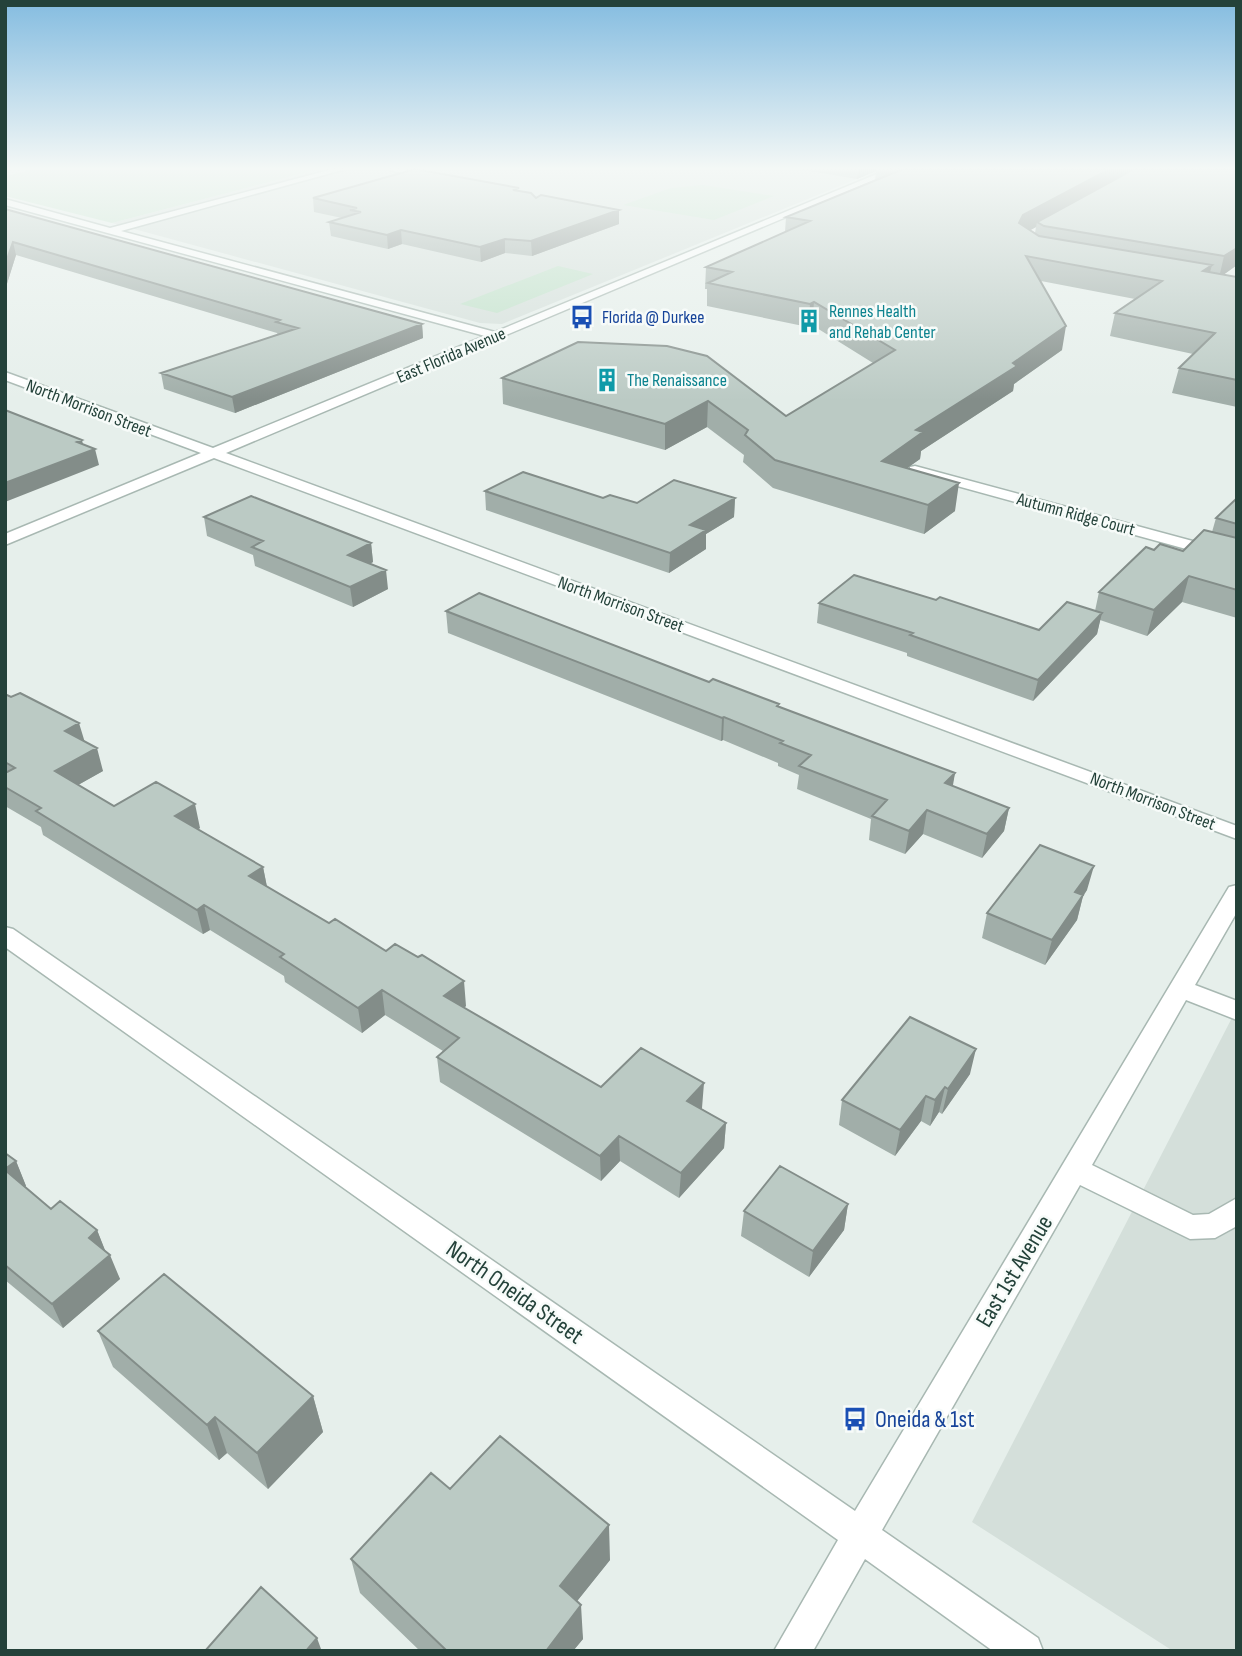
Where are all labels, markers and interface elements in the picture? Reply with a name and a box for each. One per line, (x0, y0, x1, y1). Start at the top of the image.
place label: Rennes Health and Rehab Center (829, 301, 936, 343)
bus stop icon: Florida @ Durkee (568, 303, 596, 331)
place label: Florida @ Durkee (602, 307, 704, 328)
building icon: Rennes Health and Rehab Center (795, 307, 823, 335)
street label: East Florida Avenue (394, 323, 509, 388)
building icon: The Renaissance (593, 366, 621, 394)
place label: The Renaissance (627, 370, 727, 391)
street label: North Morrison Street (23, 375, 155, 442)
street label: Autumn Ridge Court (1014, 488, 1138, 540)
street label: North Morrison Street (555, 572, 687, 637)
street label: North Morrison Street (1087, 768, 1219, 835)
street label: East 1st Avenue (970, 1210, 1059, 1332)
street label: North Oneida Street (441, 1234, 589, 1350)
bus stop icon: Oneida & 1st (841, 1405, 869, 1433)
place label: Oneida & 1st (875, 1405, 975, 1434)

